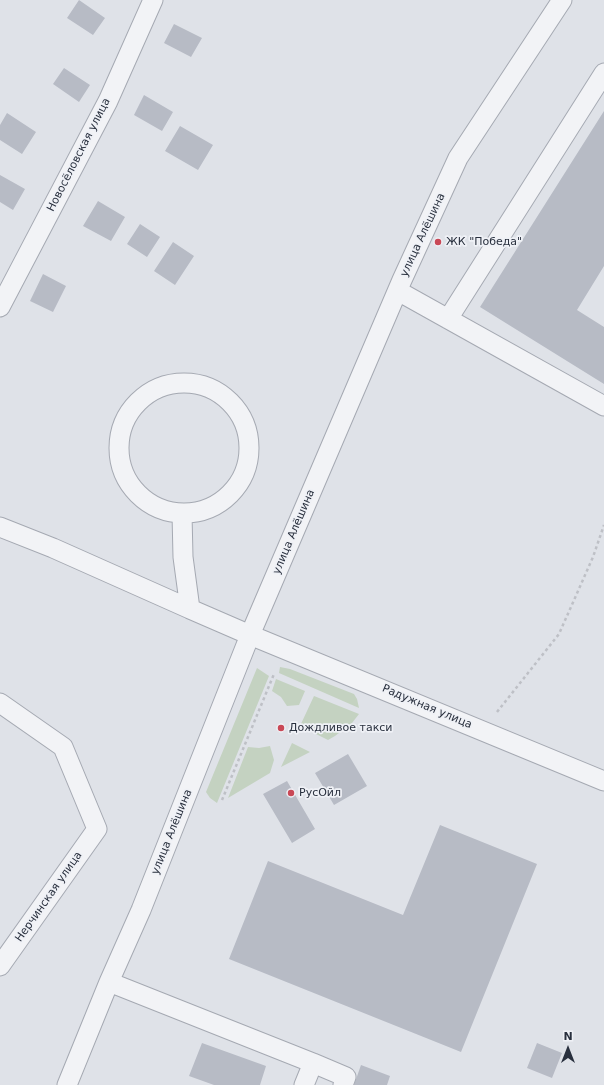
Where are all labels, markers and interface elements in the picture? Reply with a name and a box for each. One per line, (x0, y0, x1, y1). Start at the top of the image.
street label: Новосёловская улица (45, 96, 113, 214)
street label: улица Алёшина (398, 191, 448, 279)
place label: ЖК "Победа" (446, 235, 522, 249)
marker: ЖК "Победа" (433, 237, 443, 247)
street label: улица Алёшина (270, 488, 318, 576)
street label: Радужная улица (380, 682, 474, 732)
place label: Дождливое такси (289, 721, 392, 735)
marker: Дождливое такси (276, 723, 286, 733)
place label: РусОйл (299, 786, 341, 800)
street label: улица Алёшина (149, 787, 195, 877)
marker: РусОйл (286, 788, 296, 798)
street label: Нерчинская улица (13, 849, 85, 945)
north arrow (548, 1029, 588, 1069)
text: N (563, 1030, 573, 1043)

